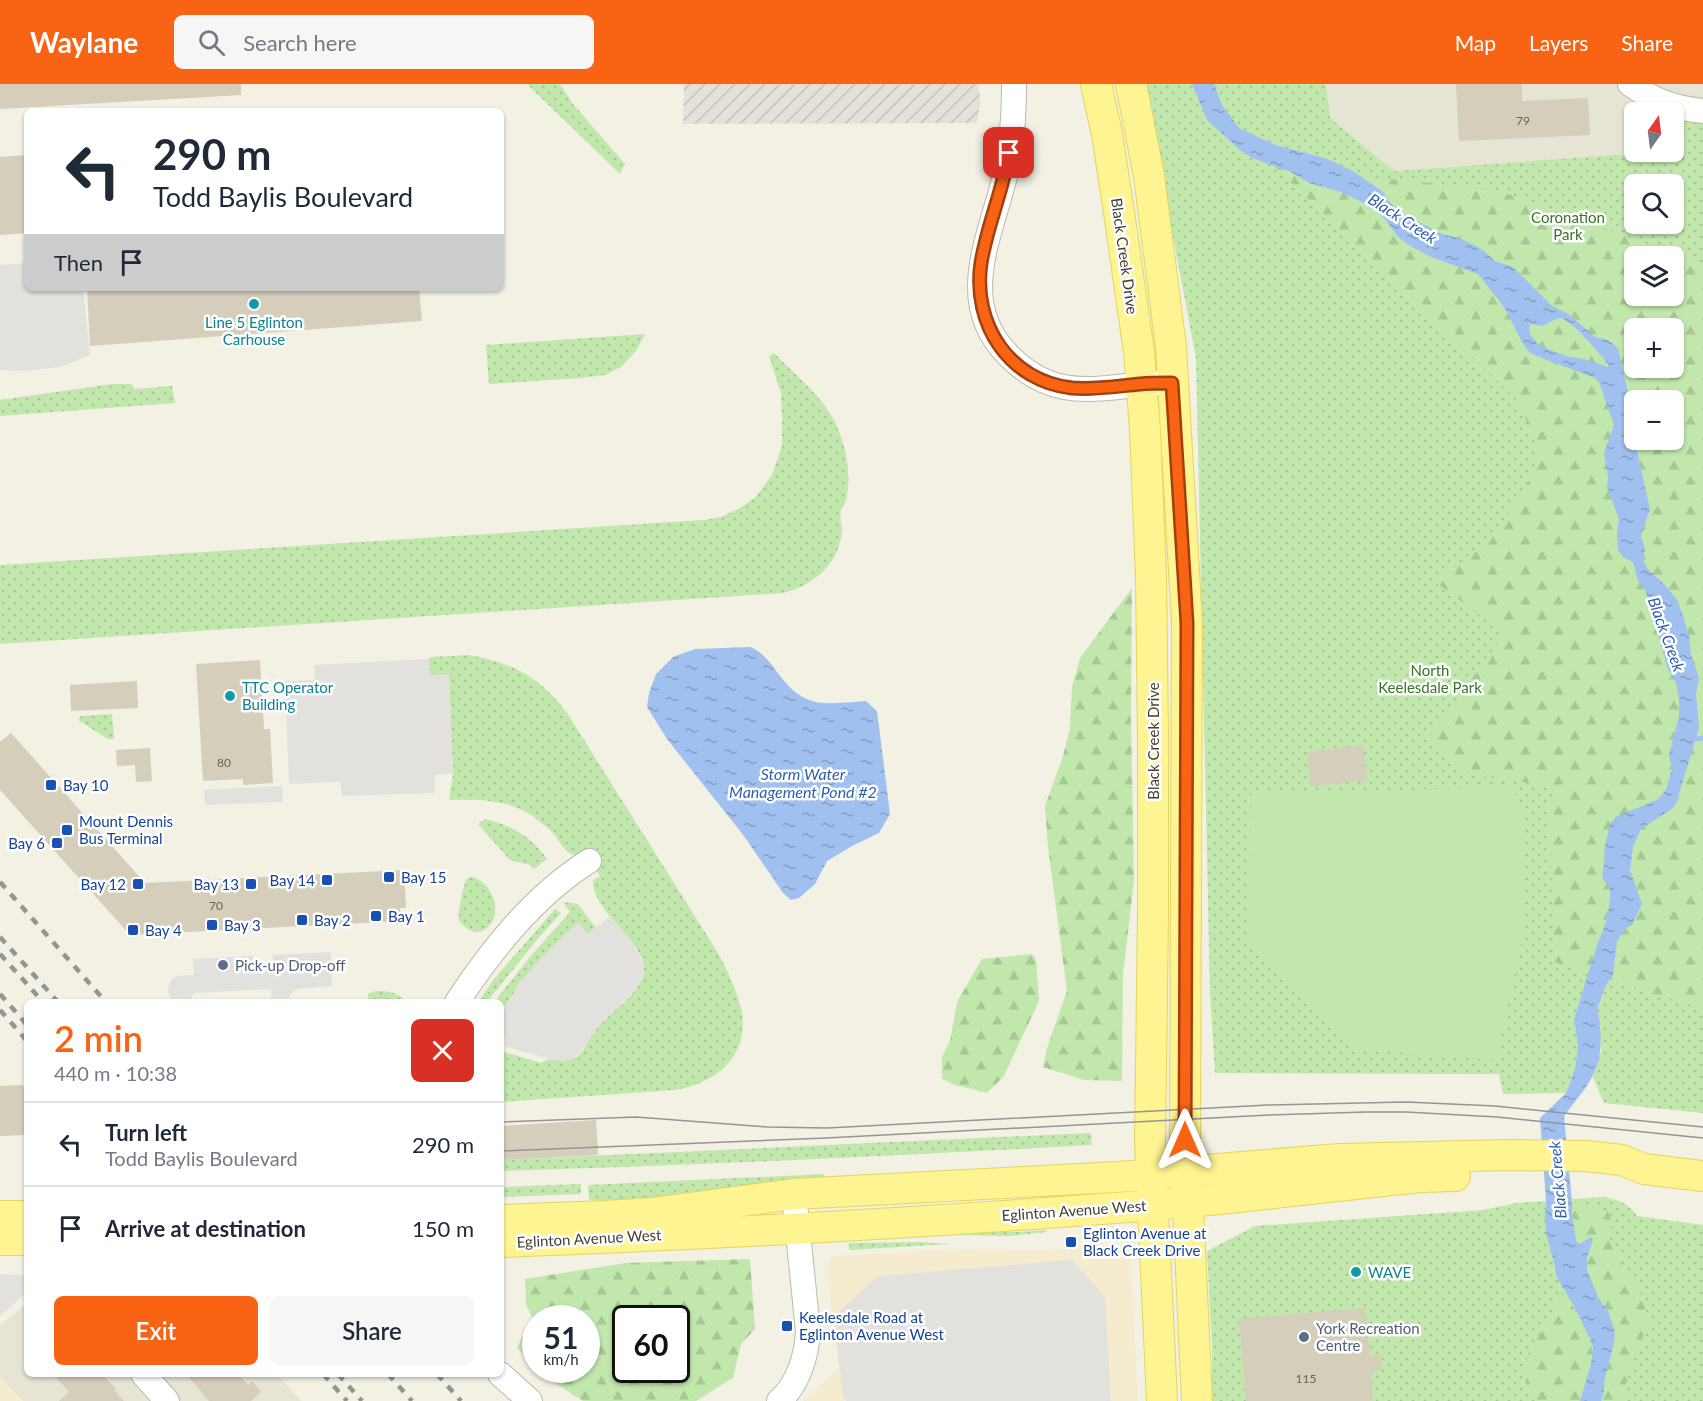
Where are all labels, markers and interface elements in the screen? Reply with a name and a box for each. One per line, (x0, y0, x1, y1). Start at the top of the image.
search box (174, 15, 594, 69)
text: Waylane (30, 25, 138, 59)
icon: search (195, 26, 228, 59)
text: Search here (243, 29, 357, 56)
text: Map (1455, 30, 1496, 55)
text: Layers (1529, 30, 1588, 55)
text: Share (1621, 30, 1673, 55)
north arrow (1624, 102, 1684, 162)
map controls (1624, 102, 1684, 450)
house number: 79 (1516, 113, 1530, 128)
pin (983, 127, 1034, 178)
text: 290 m (153, 129, 271, 179)
icon: left (54, 132, 132, 210)
icon: arrive (992, 136, 1025, 169)
button: search (1624, 174, 1684, 234)
text: Todd Baylis Boulevard (153, 180, 413, 213)
water label: Black Creek (1365, 189, 1441, 247)
street label: Black Creek Drive (1108, 197, 1142, 315)
park label: Coronation Park (1531, 208, 1605, 243)
icon: arrive (115, 246, 148, 279)
button: layers (1624, 246, 1684, 306)
text: Then (54, 249, 103, 276)
marker: Line 5 Eglinton Carhouse (247, 297, 261, 311)
place label: Line 5 Eglinton Carhouse (205, 313, 303, 348)
button: + (1624, 318, 1684, 378)
button: − (1624, 390, 1684, 450)
water label: Black Creek (1645, 594, 1689, 674)
park label: North Keelesdale Park (1378, 661, 1482, 696)
place label: TTC Operator Building (242, 678, 334, 713)
street label: Black Creek Drive (1144, 682, 1162, 800)
marker: TTC Operator Building (223, 689, 237, 703)
house number: 80 (217, 755, 231, 770)
water label: Storm Water Management Pond #2 (729, 764, 877, 801)
place label: Bay 10 (63, 776, 109, 794)
marker: Bay 10 (44, 778, 58, 792)
place label: Mount Dennis Bus Terminal (79, 812, 173, 847)
marker: Mount Dennis Bus Terminal (60, 823, 74, 837)
place label: Bay 6 (8, 834, 45, 852)
marker: Bay 6 (50, 836, 64, 850)
place label: Bay 15 (401, 868, 446, 886)
marker: Bay 15 (382, 870, 396, 884)
place label: Bay 14 (270, 871, 315, 889)
marker: Bay 14 (320, 873, 334, 887)
place label: Bay 12 (81, 875, 126, 893)
place label: Bay 13 (194, 875, 239, 893)
marker: Bay 12 (131, 877, 145, 891)
marker: Bay 13 (244, 877, 258, 891)
house number: 70 (209, 898, 223, 913)
place label: Bay 1 (388, 907, 425, 925)
marker: Bay 1 (369, 909, 383, 923)
place label: Bay 2 (314, 911, 351, 929)
marker: Bay 2 (295, 913, 309, 927)
place label: Bay 3 (224, 916, 261, 934)
marker: Bay 3 (205, 918, 219, 932)
place label: Bay 4 (145, 921, 182, 939)
marker: Bay 4 (126, 923, 140, 937)
place label: Pick-up Drop-off (235, 956, 345, 974)
marker: Pick-up Drop-off (216, 958, 230, 972)
text: 2 min (54, 1016, 143, 1060)
button: close (411, 1019, 474, 1082)
text: 440 m · 10:38 (54, 1061, 177, 1085)
position arrow (1153, 1108, 1217, 1172)
text: Turn left (105, 1119, 187, 1146)
icon: left (54, 1128, 87, 1161)
text: 290 m (412, 1131, 474, 1158)
water label: Black Creek (1544, 1140, 1570, 1220)
text: Todd Baylis Boulevard (105, 1146, 298, 1170)
street label: Eglinton Avenue West (1001, 1196, 1148, 1224)
icon: arrive (54, 1212, 87, 1245)
text: Arrive at destination (105, 1215, 306, 1242)
text: 150 m (412, 1215, 474, 1242)
place label: Eglinton Avenue at Black Creek Drive (1083, 1224, 1207, 1259)
street label: Eglinton Avenue West (516, 1225, 662, 1251)
marker: Eglinton Avenue at Black Creek Drive (1064, 1235, 1078, 1249)
place label: WAVE (1368, 1263, 1411, 1281)
marker: WAVE (1349, 1265, 1363, 1279)
button: Exit (54, 1296, 258, 1365)
button: Share (270, 1296, 474, 1365)
speed limit sign: 60 (612, 1305, 690, 1383)
place label: Keelesdale Road at Eglinton Avenue West (799, 1308, 945, 1343)
text: 51 (544, 1319, 578, 1355)
marker: Keelesdale Road at Eglinton Avenue West (780, 1319, 794, 1333)
place label: York Recreation Centre (1316, 1319, 1420, 1354)
marker: York Recreation Centre (1297, 1330, 1311, 1344)
text: km/h (543, 1350, 579, 1368)
house number: 115 (1296, 1371, 1316, 1386)

